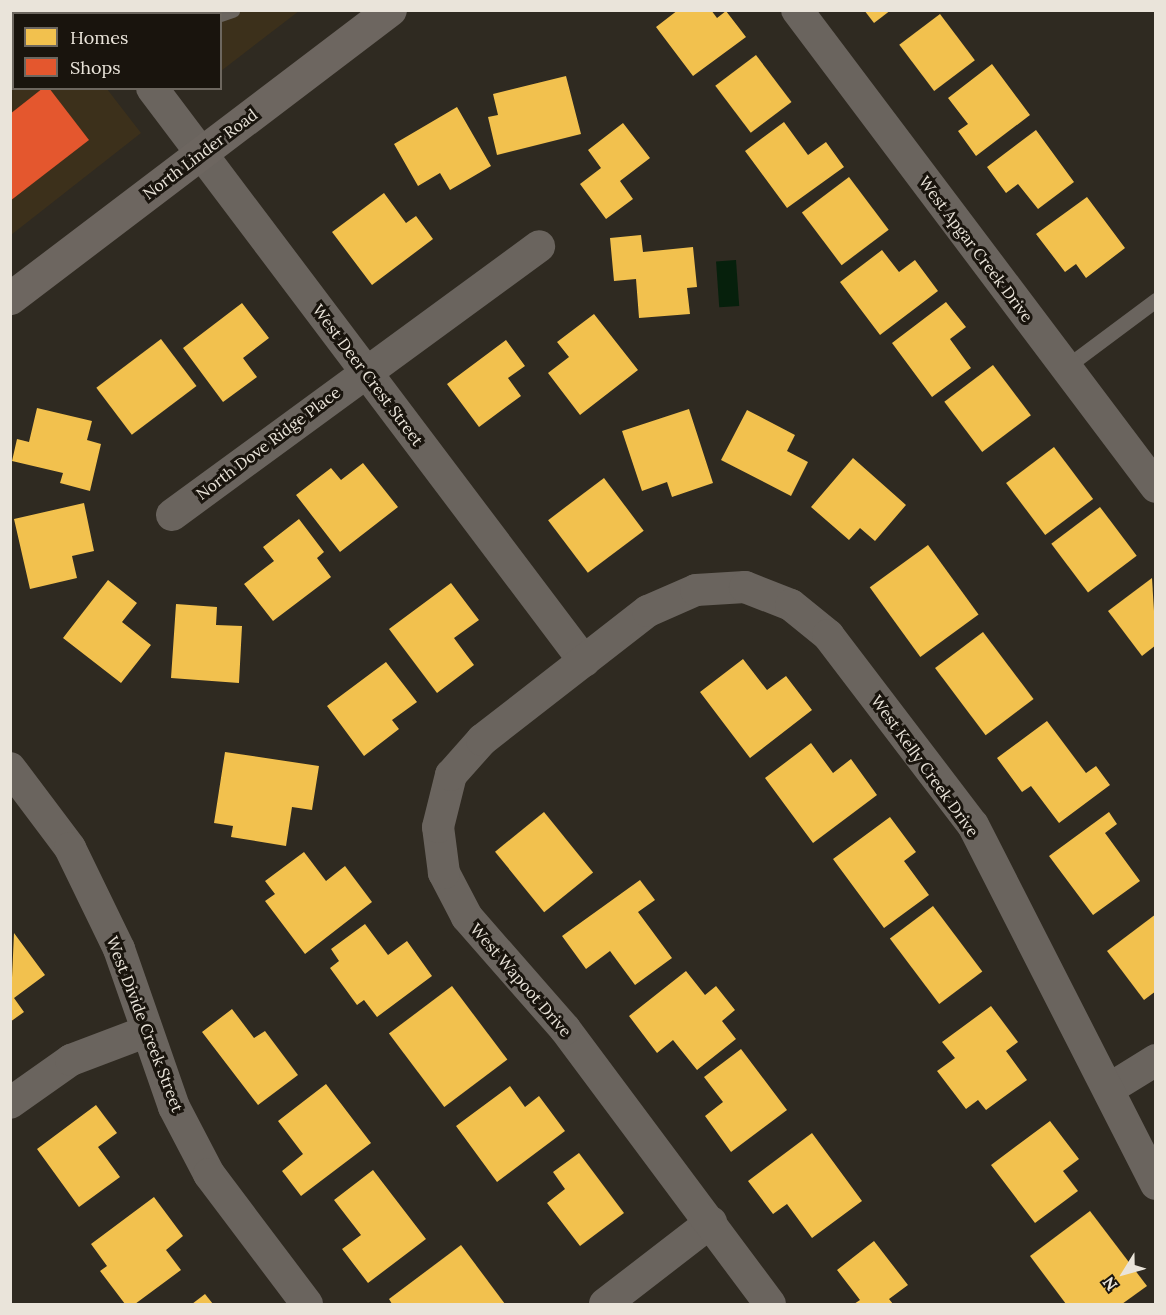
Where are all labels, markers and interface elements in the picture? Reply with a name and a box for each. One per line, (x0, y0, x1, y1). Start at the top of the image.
legend (12, 12, 222, 90)
text: Homes (70, 26, 128, 49)
text: Shops (70, 56, 121, 79)
street label: North Linder Road (139, 105, 261, 203)
street label: West Apgar Creek Drive (915, 172, 1037, 326)
street label: West Deer Crest Street (309, 301, 427, 449)
street label: North Dove Ridge Place (192, 383, 344, 503)
street label: West Kelly Creek Drive (867, 691, 983, 841)
street label: West Wapoot Drive (467, 919, 575, 1041)
street label: West Divide Creek Street (103, 933, 187, 1115)
north arrow (1094, 1243, 1154, 1303)
text: N (1098, 1273, 1121, 1295)

